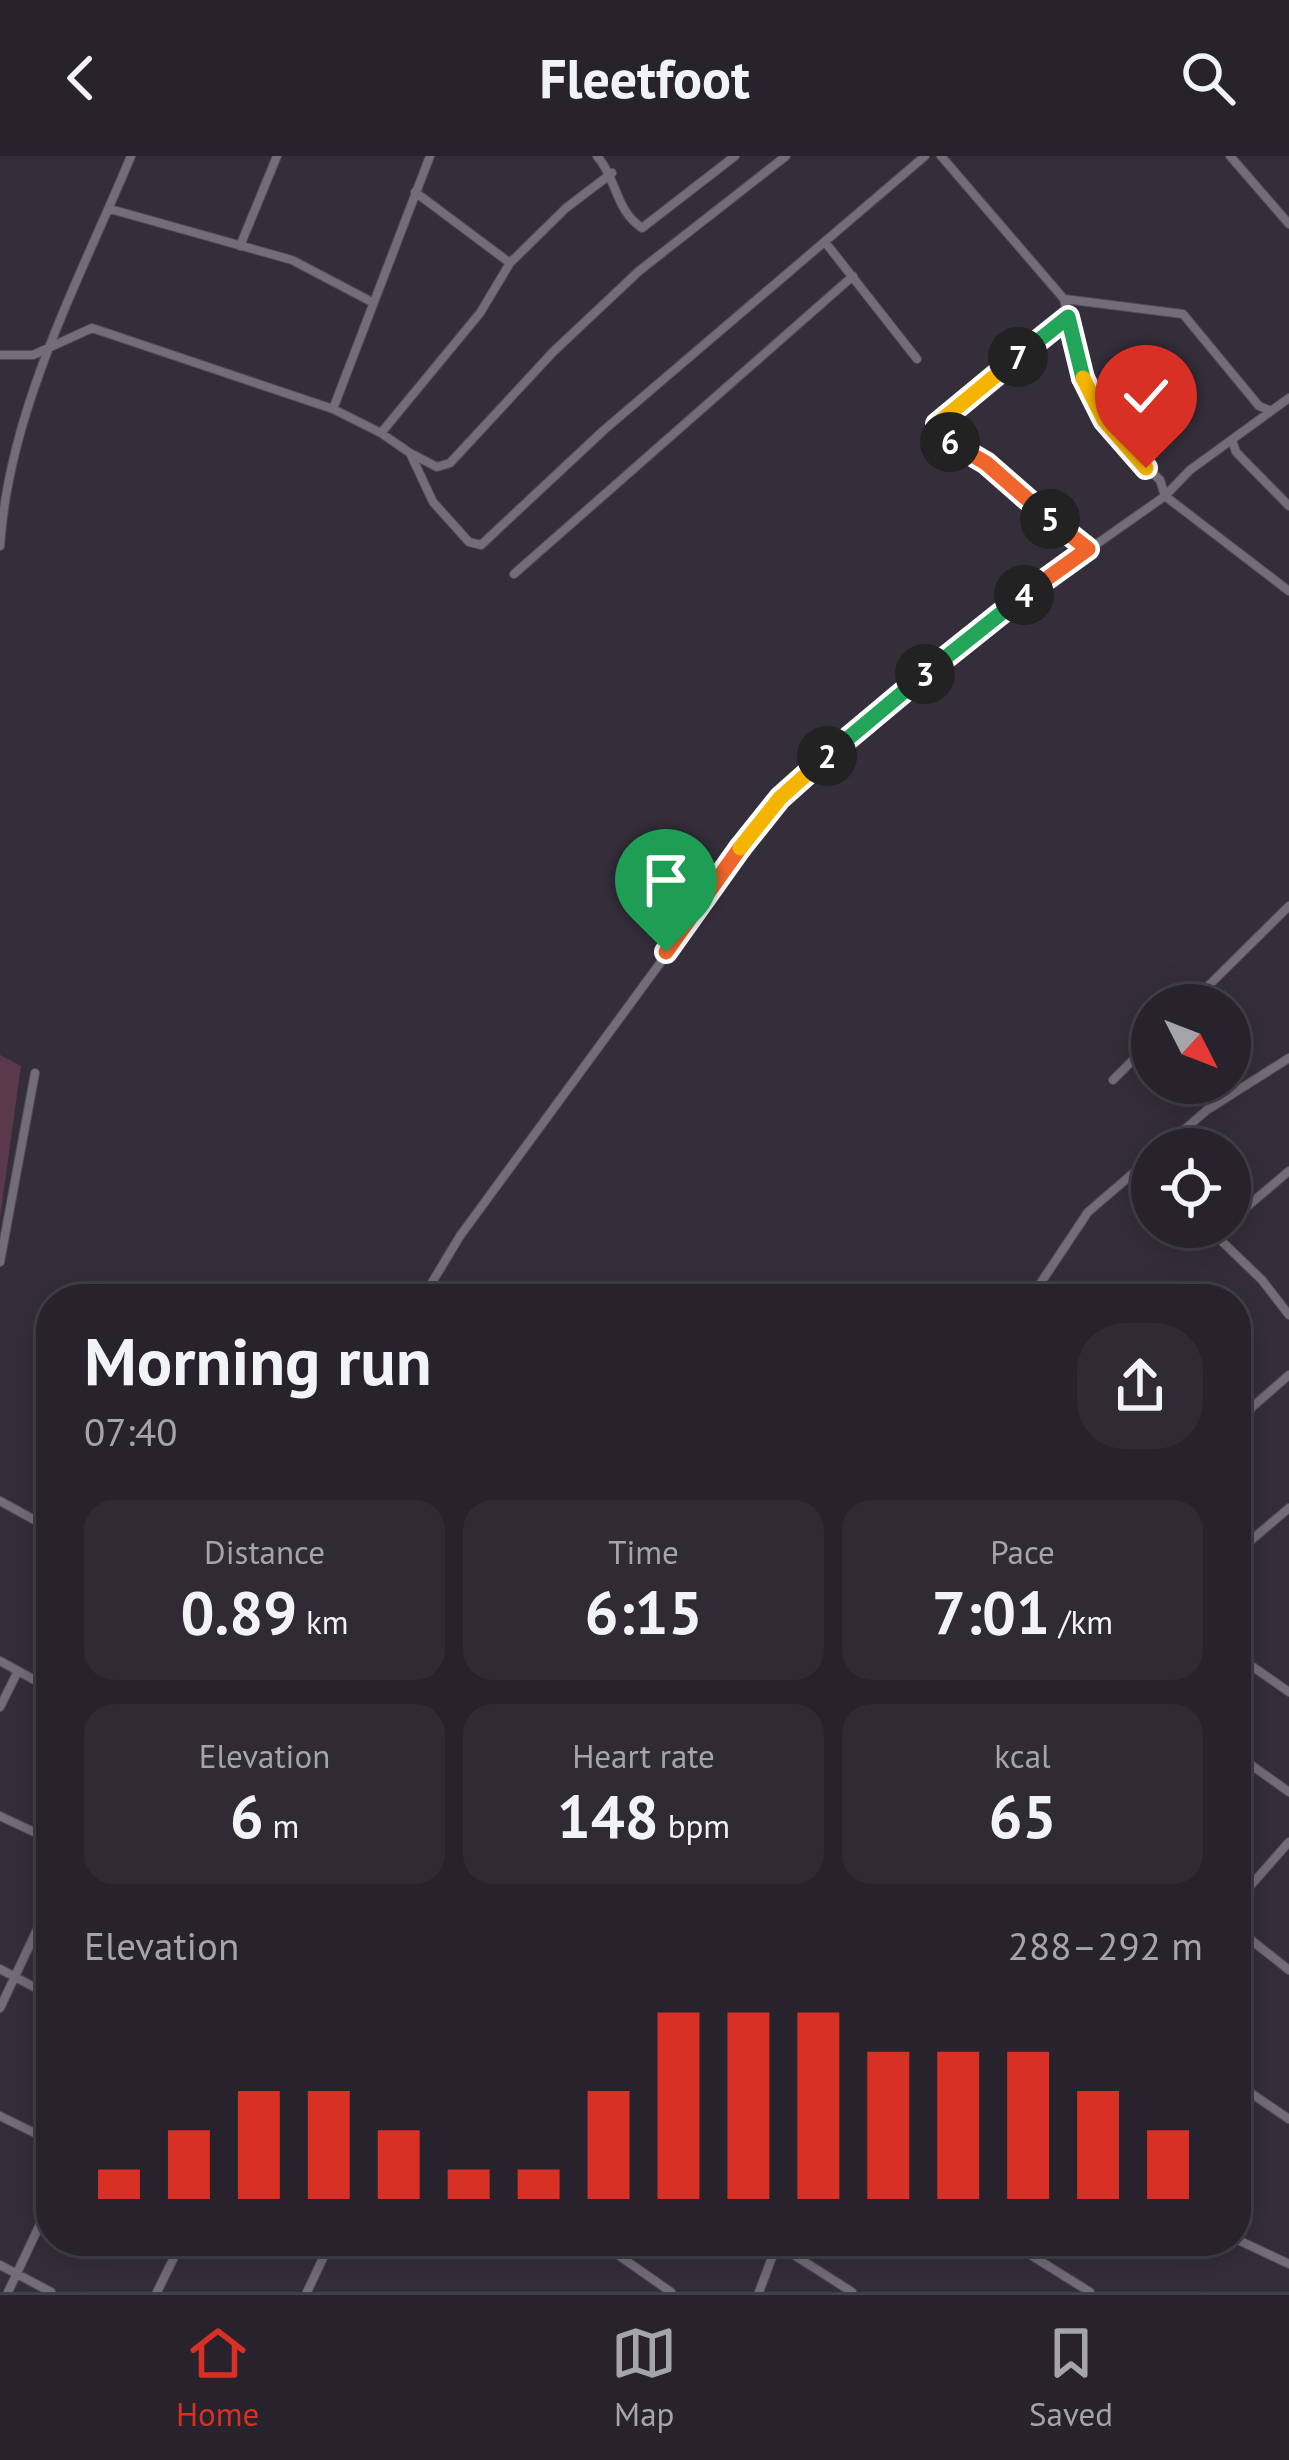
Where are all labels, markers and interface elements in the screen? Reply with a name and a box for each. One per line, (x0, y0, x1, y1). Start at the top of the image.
text: Fleetfoot (539, 43, 750, 113)
icon: back (48, 45, 114, 111)
icon: search (1175, 45, 1241, 111)
pin: 7 (988, 327, 1048, 387)
text: 7 (1009, 335, 1027, 378)
pin (1095, 345, 1197, 468)
icon: check (1113, 363, 1179, 429)
pin: 6 (920, 412, 980, 472)
text: 6 (941, 420, 959, 463)
pin: 5 (1020, 489, 1080, 549)
text: 5 (1041, 497, 1059, 540)
pin: 4 (994, 565, 1054, 625)
text: 4 (1015, 573, 1033, 616)
pin: 3 (895, 644, 955, 704)
text: 3 (916, 652, 934, 695)
pin: 2 (797, 726, 857, 786)
text: 2 (818, 734, 836, 777)
pin (615, 829, 717, 952)
icon: arrive (633, 847, 699, 913)
north arrow (1131, 984, 1251, 1104)
map controls (1131, 984, 1251, 1248)
button: locate (1131, 1128, 1251, 1248)
text: Morning run (84, 1318, 432, 1403)
button: share (1077, 1323, 1203, 1449)
text: 07:40 (84, 1406, 178, 1457)
text: Distance (204, 1530, 325, 1573)
text: Time (608, 1530, 679, 1573)
text: Pace (990, 1530, 1055, 1573)
text: 0.89 (180, 1573, 297, 1651)
text: 6:15 (584, 1573, 703, 1651)
text: 7:01 (932, 1573, 1050, 1651)
text: km (297, 1600, 349, 1643)
text: /km (1050, 1600, 1113, 1643)
text: Elevation (199, 1734, 330, 1777)
text: Heart rate (572, 1734, 715, 1777)
text: kcal (994, 1734, 1051, 1777)
text: 6 (230, 1777, 264, 1855)
text: 148 (557, 1777, 659, 1855)
text: 65 (988, 1777, 1057, 1855)
text: m (264, 1804, 299, 1847)
text: bpm (659, 1804, 730, 1847)
text: Elevation (84, 1920, 239, 1971)
text: 288–292 m (1008, 1920, 1203, 1971)
tab: Home (176, 2320, 259, 2435)
tab: Map (611, 2320, 677, 2435)
tab: Saved (1029, 2320, 1113, 2435)

